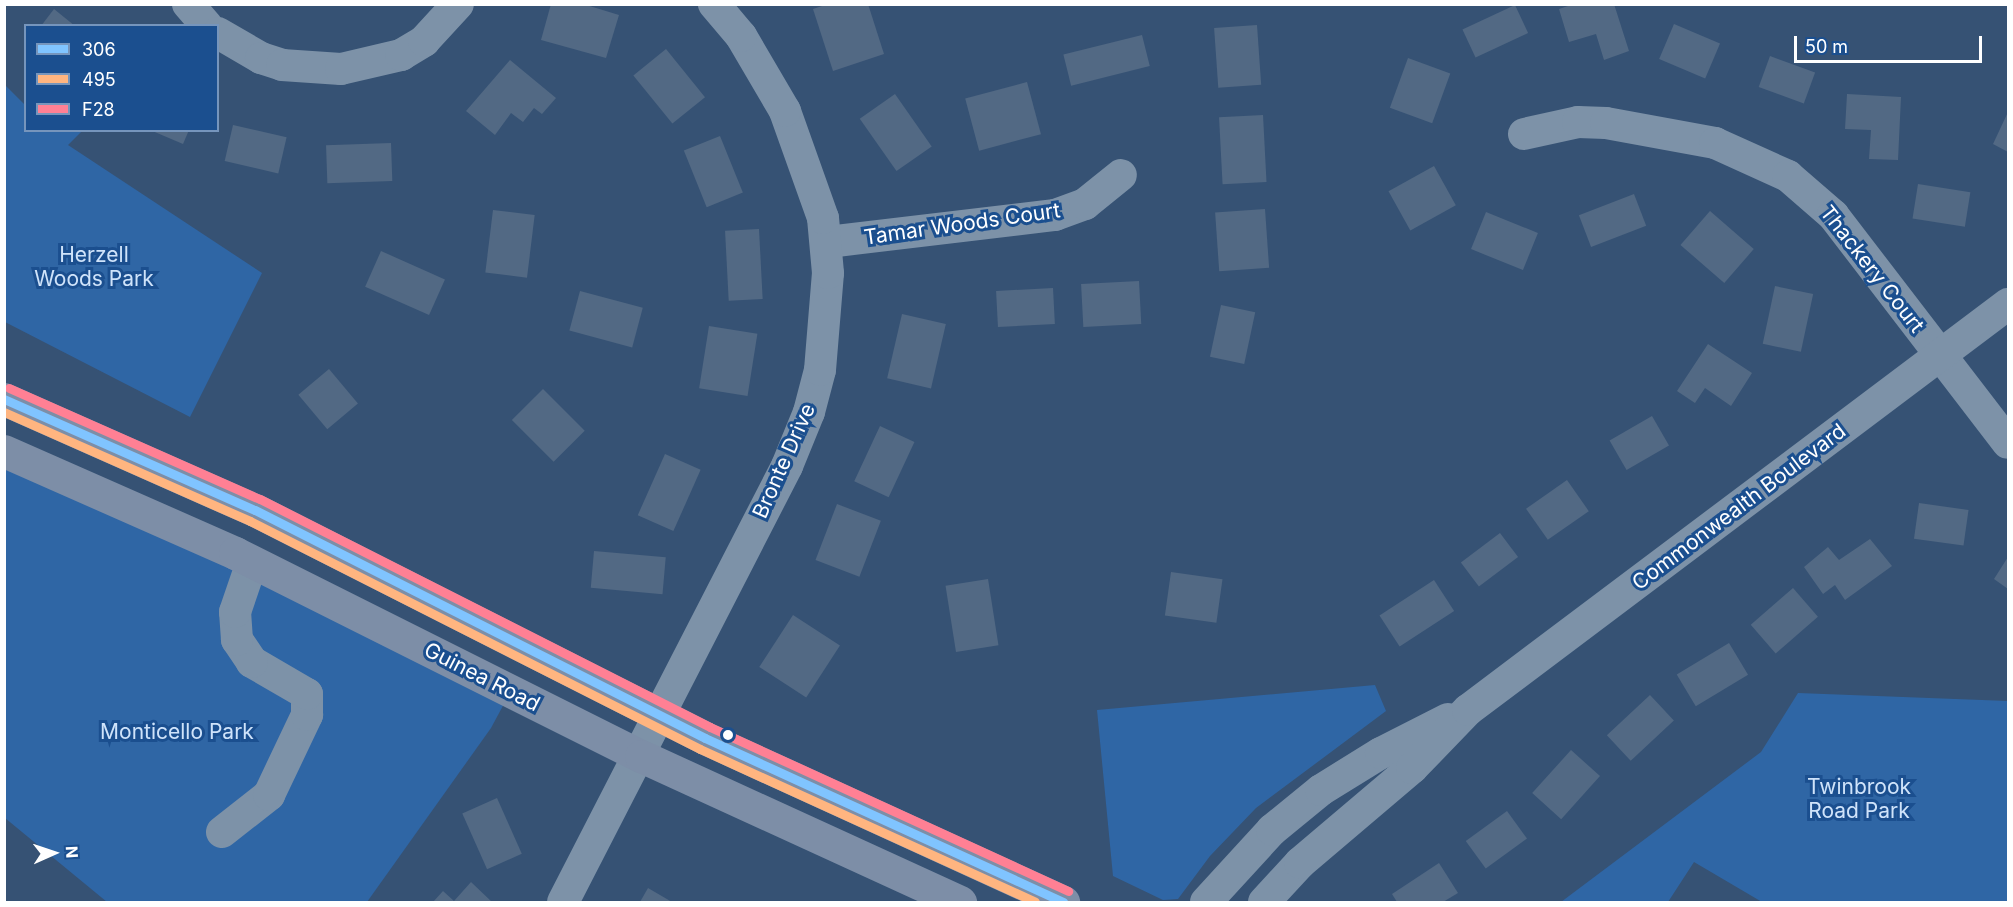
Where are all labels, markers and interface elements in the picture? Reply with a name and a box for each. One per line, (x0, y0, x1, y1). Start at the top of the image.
legend (24, 24, 219, 132)
scale bar (1797, 24, 1984, 62)
text: 50 m (1805, 36, 1848, 57)
text: 306 (82, 39, 116, 60)
text: 495 (82, 69, 116, 90)
text: F28 (82, 99, 115, 120)
street label: Tamar Woods Court (862, 198, 1062, 250)
street label: Thackery Court (1815, 200, 1929, 338)
park label: Herzell Woods Park (34, 242, 154, 292)
street label: Bronte Drive (747, 400, 821, 522)
street label: Commonwealth Boulevard (1627, 418, 1851, 596)
street label: Guinea Road (420, 637, 544, 717)
park label: Monticello Park (100, 719, 254, 745)
unlabelled marker (722, 729, 734, 741)
park label: Twinbrook Road Park (1807, 774, 1911, 824)
north arrow (24, 823, 84, 883)
text: N (62, 845, 82, 859)

